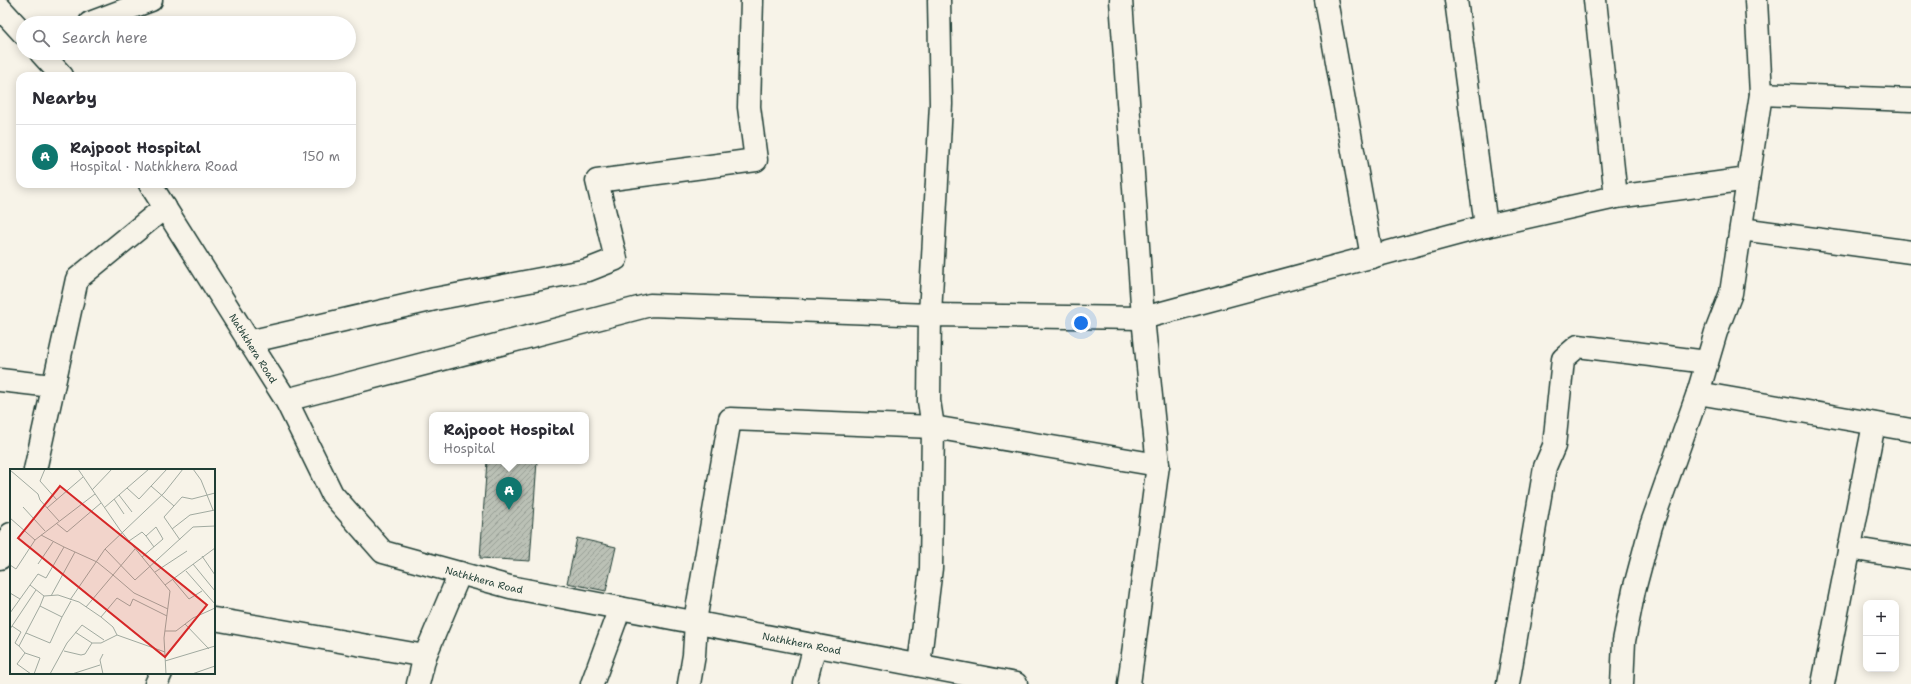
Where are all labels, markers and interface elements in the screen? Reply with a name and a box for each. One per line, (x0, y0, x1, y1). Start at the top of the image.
search box (16, 16, 356, 60)
icon: search (30, 27, 52, 49)
text: Search here (62, 28, 148, 48)
text: Nearby (32, 87, 97, 109)
text: Rajpoot Hospital (70, 138, 201, 158)
text: A (40, 148, 50, 165)
text: 150 m (302, 148, 340, 165)
text: Hospital · Nathkhera Road (70, 158, 238, 175)
street label: Nathkhera Road (227, 311, 281, 386)
your location (1071, 313, 1091, 333)
popup (429, 412, 589, 464)
text: Rajpoot Hospital (444, 420, 574, 440)
text: Hospital (444, 440, 495, 457)
inset map (10, 469, 215, 674)
pin: A (496, 477, 522, 510)
street label: Nathkhera Road (444, 563, 525, 596)
map controls (1863, 600, 1899, 672)
button: + (1863, 600, 1899, 636)
street label: Nathkhera Road (761, 629, 843, 657)
button: − (1863, 636, 1899, 672)

